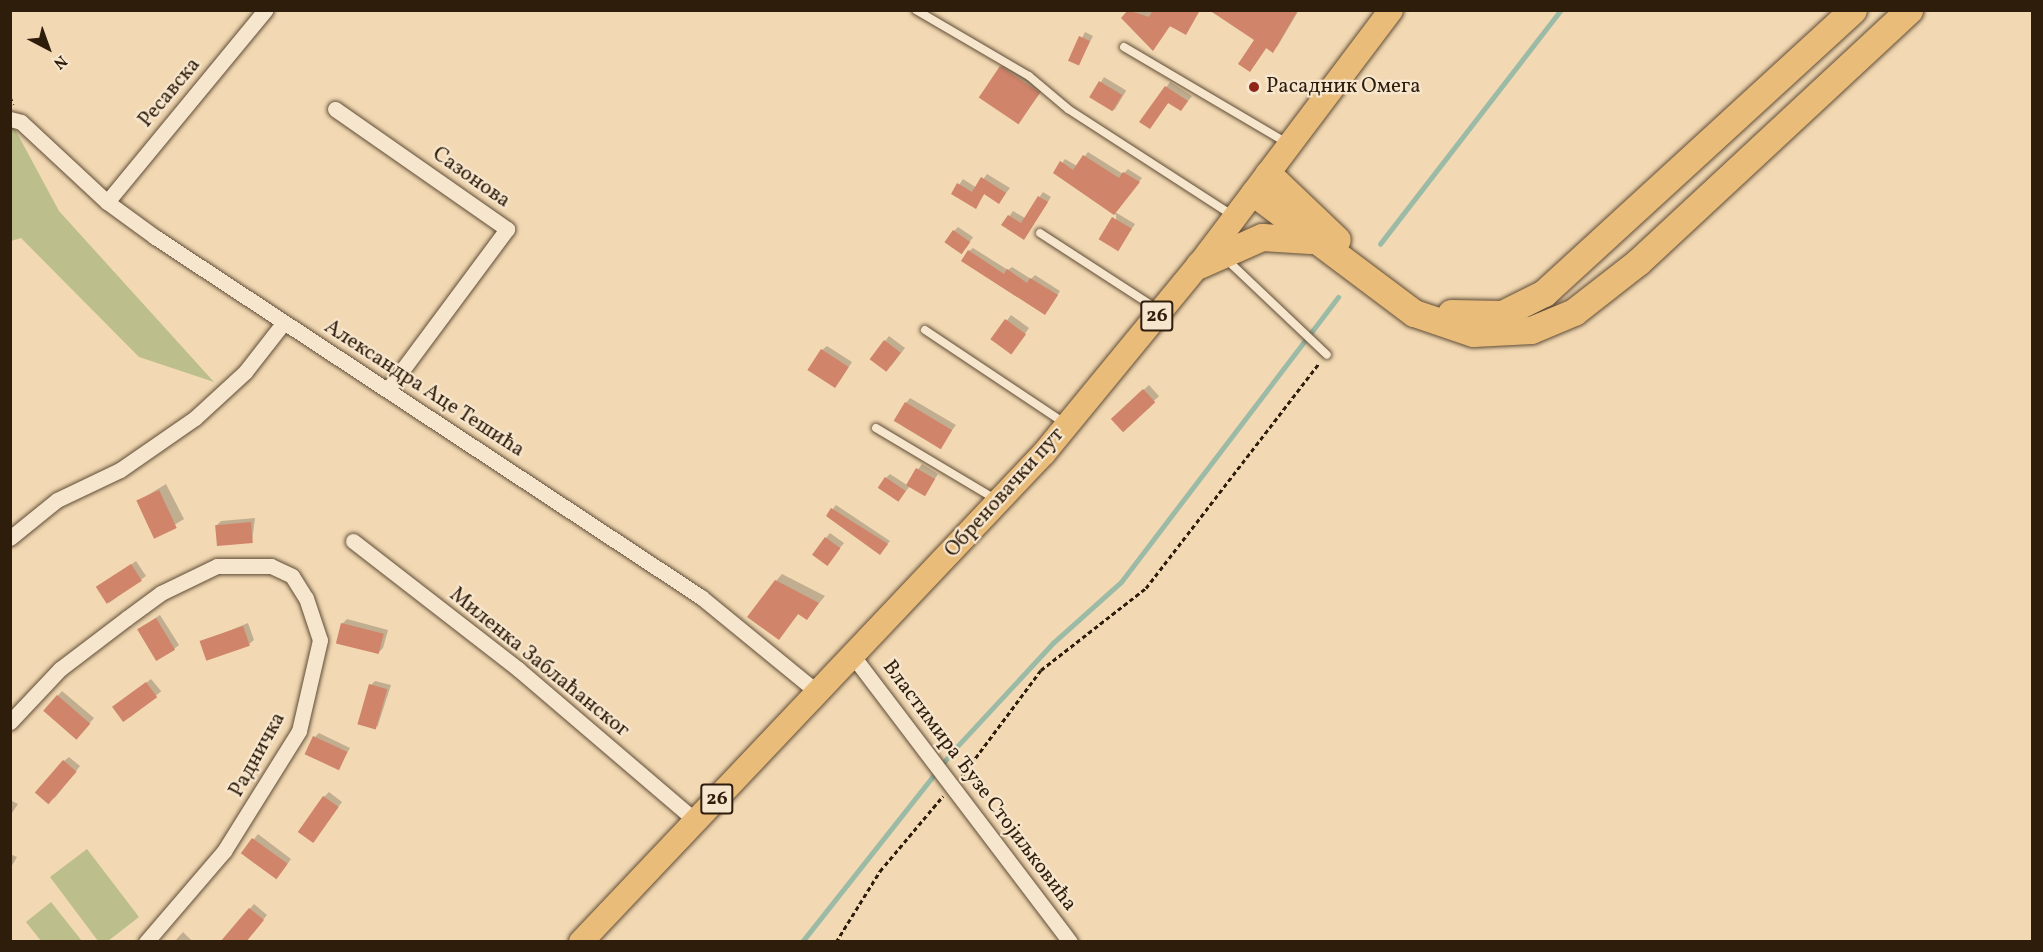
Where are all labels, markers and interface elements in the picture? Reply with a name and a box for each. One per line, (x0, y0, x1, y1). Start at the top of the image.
north arrow (18, 18, 78, 78)
text: N (48, 49, 71, 74)
street label: Ресавска (134, 53, 206, 133)
place label: Расадник Омега (1266, 74, 1421, 100)
marker: Расадник Омега (1247, 80, 1261, 94)
street label: Сазонова (427, 142, 515, 214)
road number: 26 (1139, 299, 1175, 333)
street label: Александра Аце Тешића (319, 315, 529, 463)
street label: Обреновачки пут (940, 423, 1070, 563)
street label: Миленка Заблаћанског (444, 583, 634, 743)
street label: Властимира Ђузе Стојиљковића (876, 655, 1082, 917)
street label: Радничка (224, 708, 292, 802)
road number: 26 (699, 782, 735, 816)

